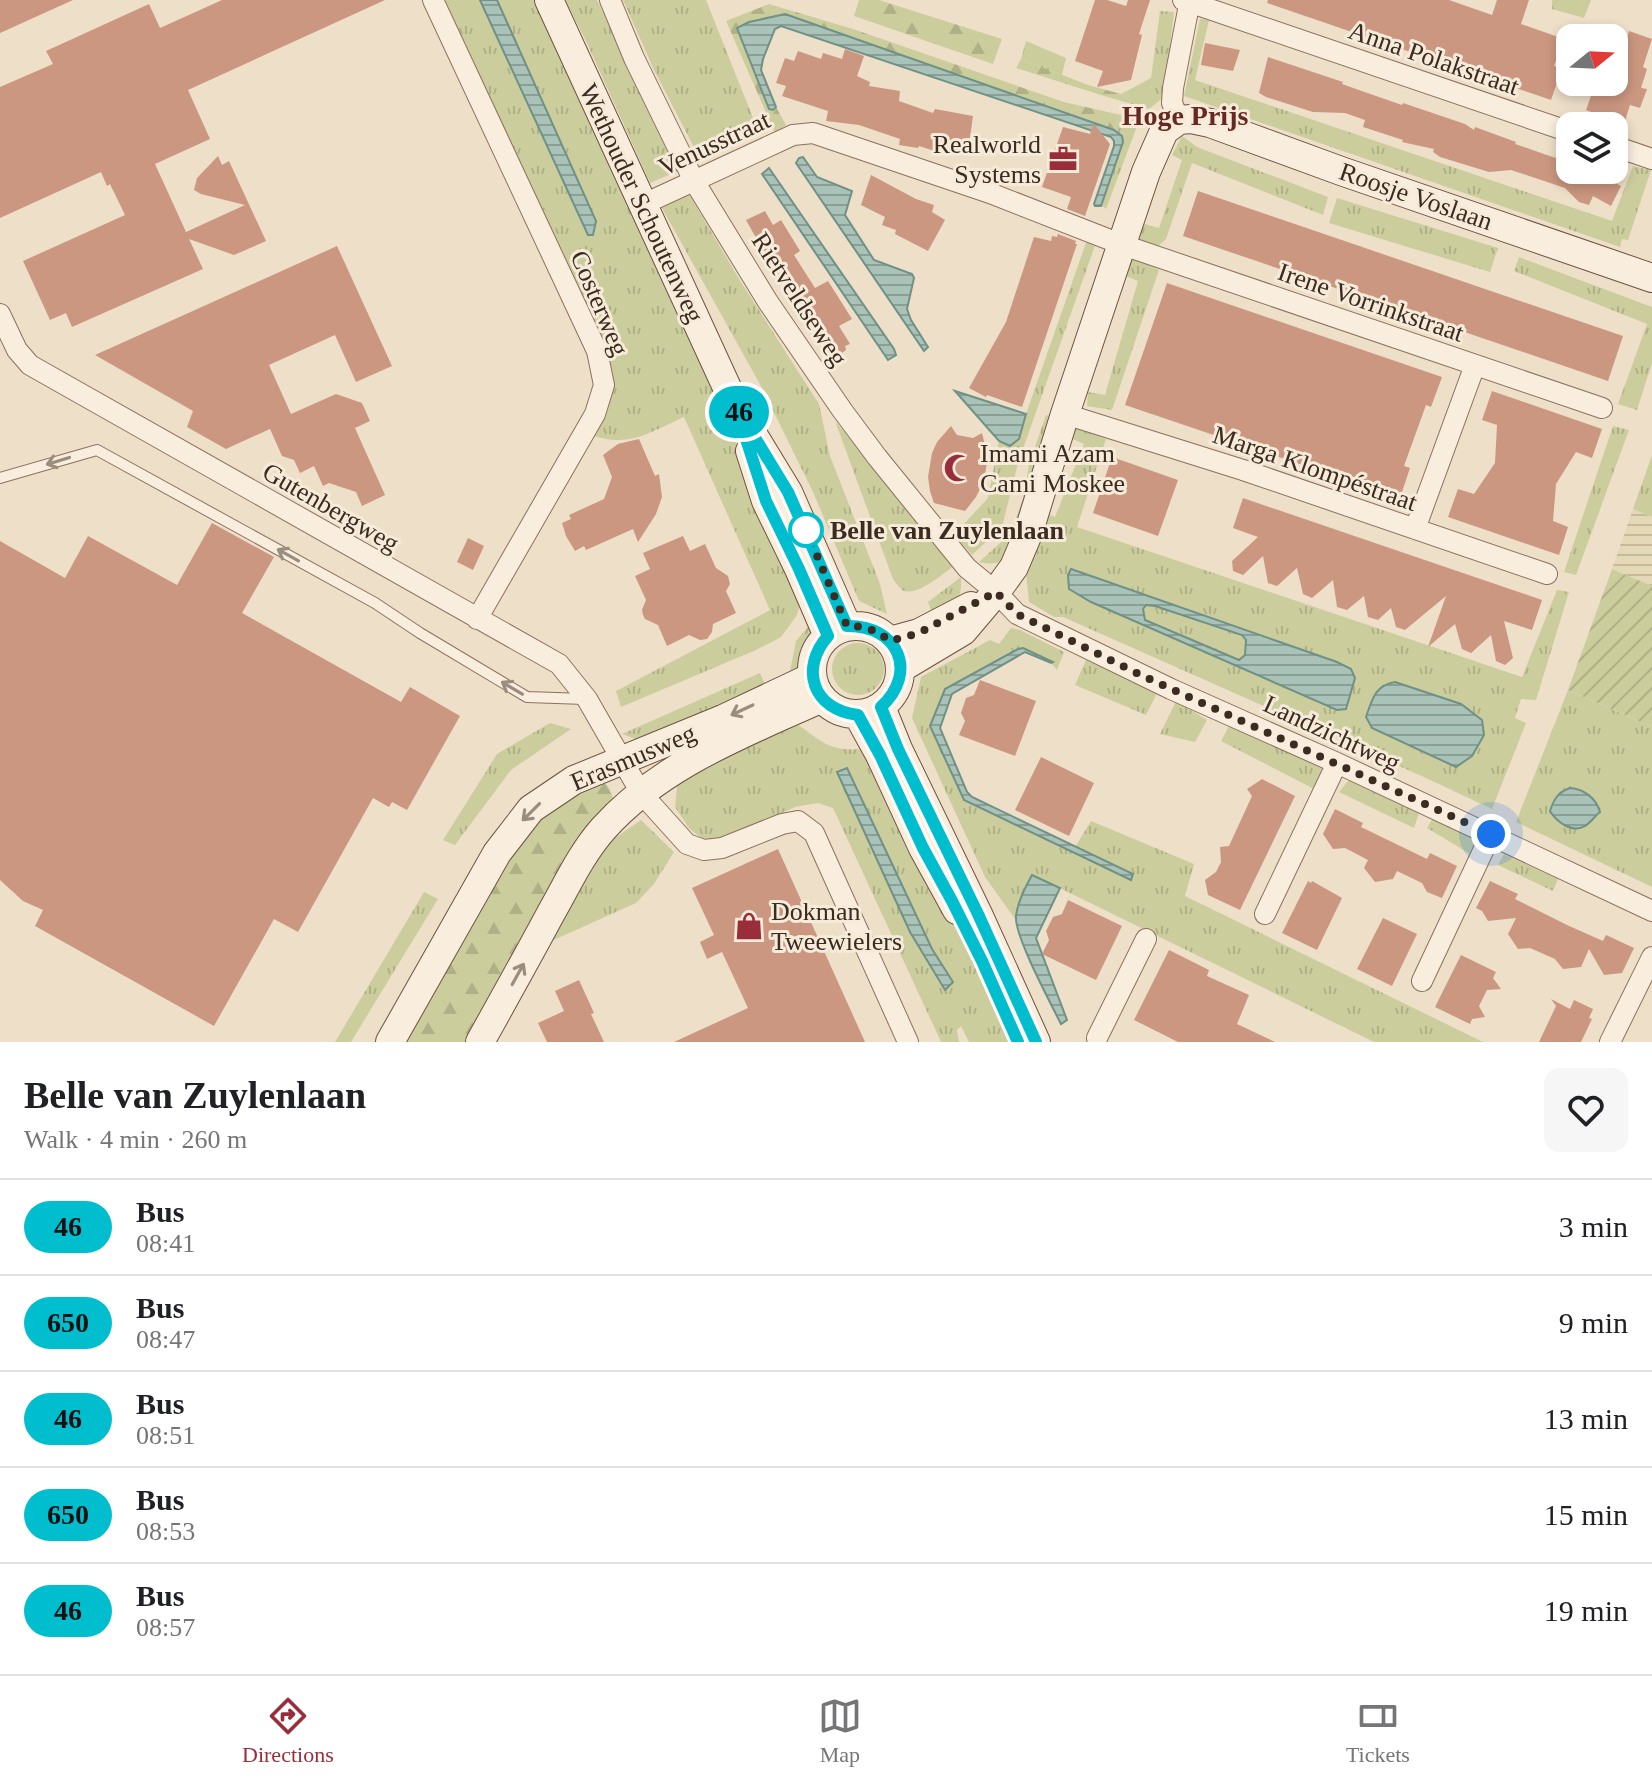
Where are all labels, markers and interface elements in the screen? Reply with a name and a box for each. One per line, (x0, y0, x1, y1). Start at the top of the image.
street label: Anna Polakstraat (1345, 16, 1524, 101)
north arrow (1556, 24, 1628, 96)
map controls (1556, 24, 1628, 184)
street label: Wethouder Schoutenweg (573, 79, 710, 327)
district label: Hoge Prijs (1122, 100, 1248, 131)
street label: Venusstraat (654, 105, 775, 182)
button: layers (1556, 112, 1628, 184)
place label: Realworld Systems (933, 130, 1041, 189)
office icon: Realworld Systems (1048, 144, 1078, 174)
street label: Roosje Voslaan (1335, 157, 1496, 236)
street label: Rietveldseweg (746, 227, 853, 371)
street label: Costerweg (564, 246, 635, 360)
street label: Irene Vorrinkstraat (1274, 257, 1468, 348)
line badge: 46 (703, 386, 775, 438)
text: 46 (725, 396, 753, 427)
street label: Marga Klompéstraat (1209, 420, 1421, 517)
place label: Imami Azam Cami Moskee (980, 439, 1125, 498)
mosque icon: Imami Azam Cami Moskee (943, 453, 973, 483)
one-way arrow (45, 454, 71, 469)
street label: Gutenbergweg (257, 457, 404, 558)
marker: Belle van Zuylenlaan (789, 513, 823, 547)
place label: Belle van Zuylenlaan (830, 516, 1065, 545)
one-way arrow (277, 547, 301, 563)
one-way arrow (501, 680, 524, 696)
street label: Landzichtweg (1259, 689, 1405, 778)
one-way arrow (730, 704, 754, 719)
street label: Erasmusweg (566, 718, 700, 797)
one-way arrow (522, 802, 541, 821)
your location (1471, 814, 1511, 854)
place label: Dokman Tweewielers (771, 897, 902, 956)
shop icon: Dokman Tweewielers (734, 911, 764, 941)
one-way arrow (511, 962, 526, 986)
button: heart (1544, 1068, 1628, 1152)
text: Belle van Zuylenlaan (24, 1074, 366, 1116)
text: Walk · 4 min · 260 m (24, 1125, 247, 1154)
text: Bus (136, 1195, 184, 1228)
text: 3 min (1559, 1210, 1628, 1243)
text: 46 (54, 1211, 82, 1242)
text: 08:41 (136, 1229, 195, 1258)
text: Bus (136, 1291, 184, 1324)
text: 9 min (1559, 1306, 1628, 1339)
text: 650 (47, 1307, 89, 1338)
text: 08:47 (136, 1325, 195, 1354)
text: Bus (136, 1387, 184, 1420)
text: 13 min (1544, 1402, 1628, 1435)
text: 46 (54, 1403, 82, 1434)
text: 08:51 (136, 1421, 195, 1450)
text: Bus (136, 1483, 184, 1516)
text: 15 min (1544, 1498, 1628, 1531)
text: 650 (47, 1499, 89, 1530)
text: 08:53 (136, 1517, 195, 1546)
text: Bus (136, 1579, 184, 1612)
text: 19 min (1544, 1594, 1628, 1627)
text: 46 (54, 1595, 82, 1626)
text: 08:57 (136, 1613, 195, 1642)
tab: Directions (242, 1694, 334, 1768)
tab: Map (818, 1694, 862, 1768)
tab: Tickets (1346, 1694, 1410, 1768)

